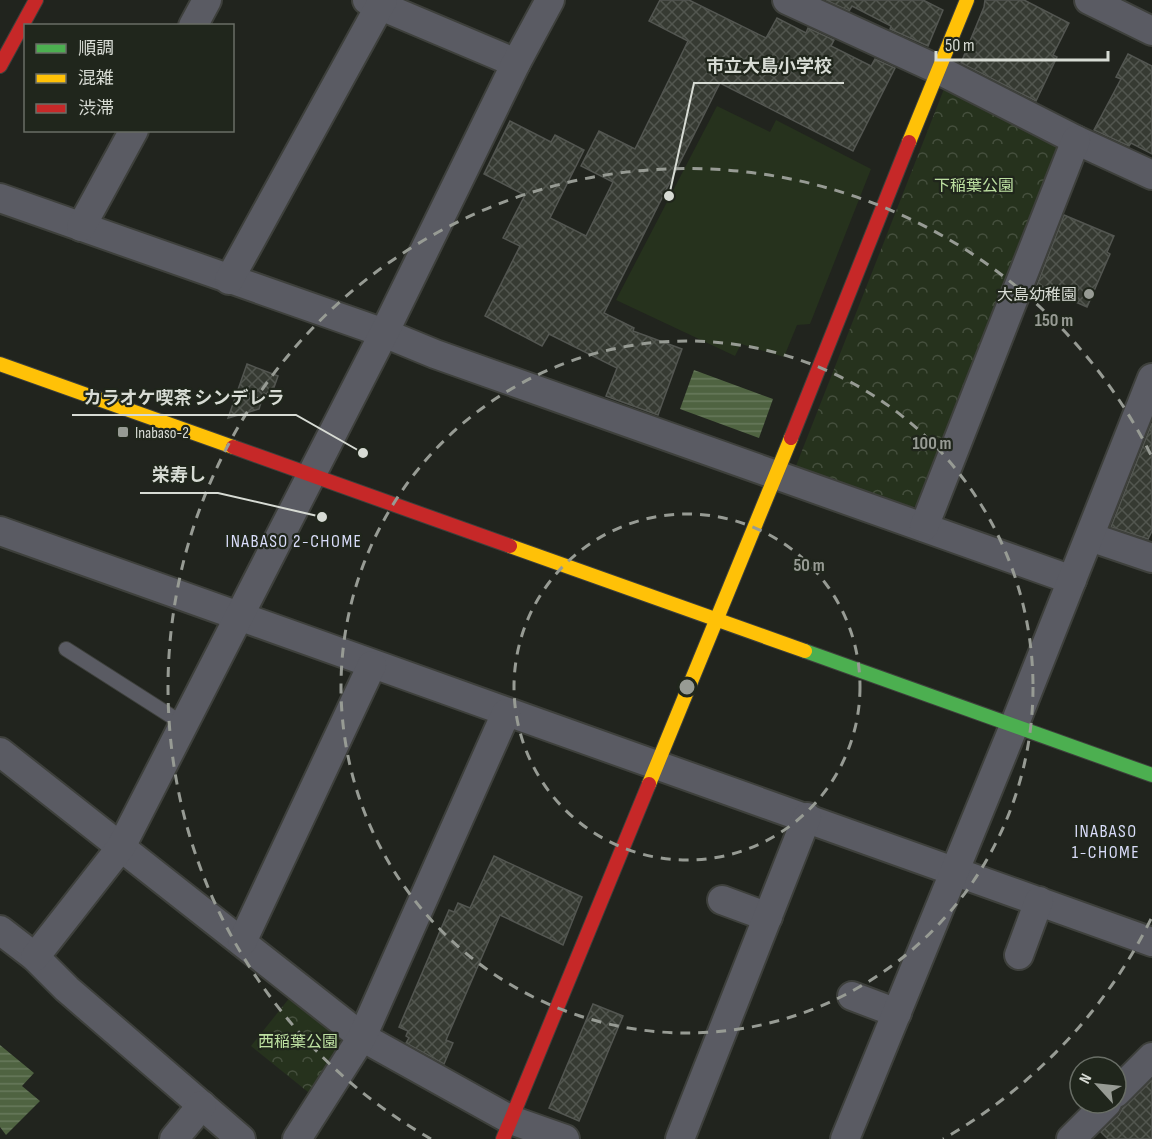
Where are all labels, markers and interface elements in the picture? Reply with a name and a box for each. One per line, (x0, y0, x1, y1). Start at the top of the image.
legend (24, 24, 234, 132)
scale bar (936, 24, 1108, 62)
text: 50 m (945, 35, 975, 56)
text: 順調 (78, 38, 114, 59)
callout: 市立大島小学校 (694, 47, 844, 83)
text: 市立大島小学校 (706, 56, 832, 77)
text: 混雑 (78, 68, 114, 89)
text: 渋滞 (78, 98, 114, 119)
park label: 下稲葉公園 (934, 177, 1014, 196)
place label: 大島幼稚園 (997, 286, 1077, 305)
marker: 大島幼稚園 (1082, 287, 1096, 301)
text: 150 m (1035, 310, 1073, 331)
callout: カラオケ喫茶 シンデレラ (72, 379, 296, 415)
text: カラオケ喫茶 シンデレラ (84, 388, 284, 409)
place label: Inabaso-2 (135, 424, 189, 443)
marker: Inabaso-2 (116, 425, 130, 439)
text: 100 m (913, 433, 952, 454)
callout: 栄寿し (140, 457, 218, 493)
text: 栄寿し (152, 465, 206, 486)
district label: INABASO 2-CHOME (226, 531, 363, 552)
text: 50 m (793, 555, 825, 576)
centre of rings (677, 677, 697, 697)
district label: INABASO 1-CHOME (1072, 821, 1140, 863)
park label: 西稲葉公園 (258, 1033, 338, 1052)
north arrow (1068, 1055, 1128, 1115)
text: N (1076, 1071, 1096, 1087)

